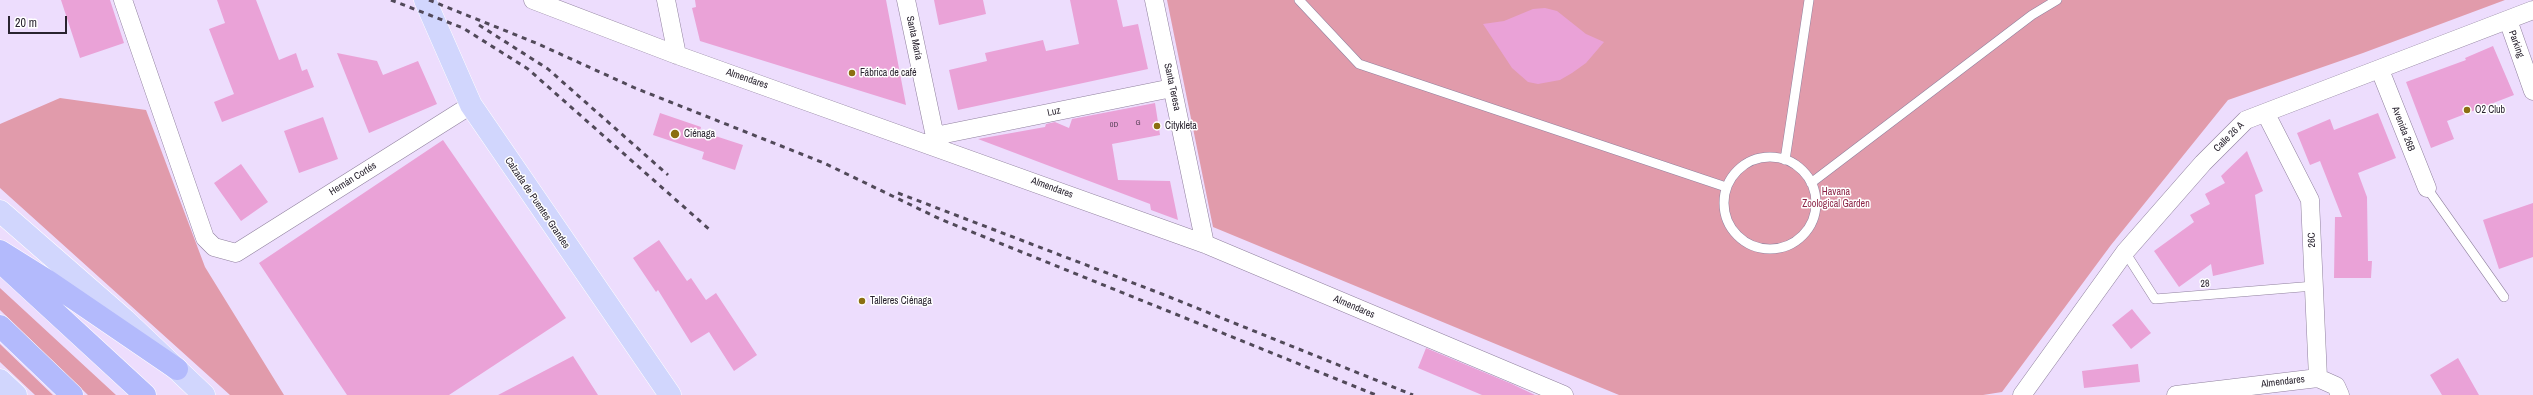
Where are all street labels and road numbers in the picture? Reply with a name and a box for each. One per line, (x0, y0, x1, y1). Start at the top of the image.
street label: Santa María (903, 15, 925, 61)
street label: Parking (2506, 29, 2526, 59)
street label: Santa Teresa (1161, 62, 1183, 112)
street label: Almendares (724, 66, 770, 92)
street label: Luz (1046, 105, 1062, 119)
street label: Avenida 26B (2389, 105, 2417, 153)
street label: Calle 26 A (2211, 119, 2247, 155)
street label: Calzada de Puentes Grandes (502, 155, 572, 251)
street label: Hernán Cortés (327, 160, 379, 198)
street label: Almendares (1029, 175, 1075, 201)
street label: 26C (2306, 232, 2318, 248)
street label: 28 (2200, 278, 2210, 290)
street label: Almendares (1332, 293, 1376, 321)
street label: Almendares (2261, 373, 2305, 391)

